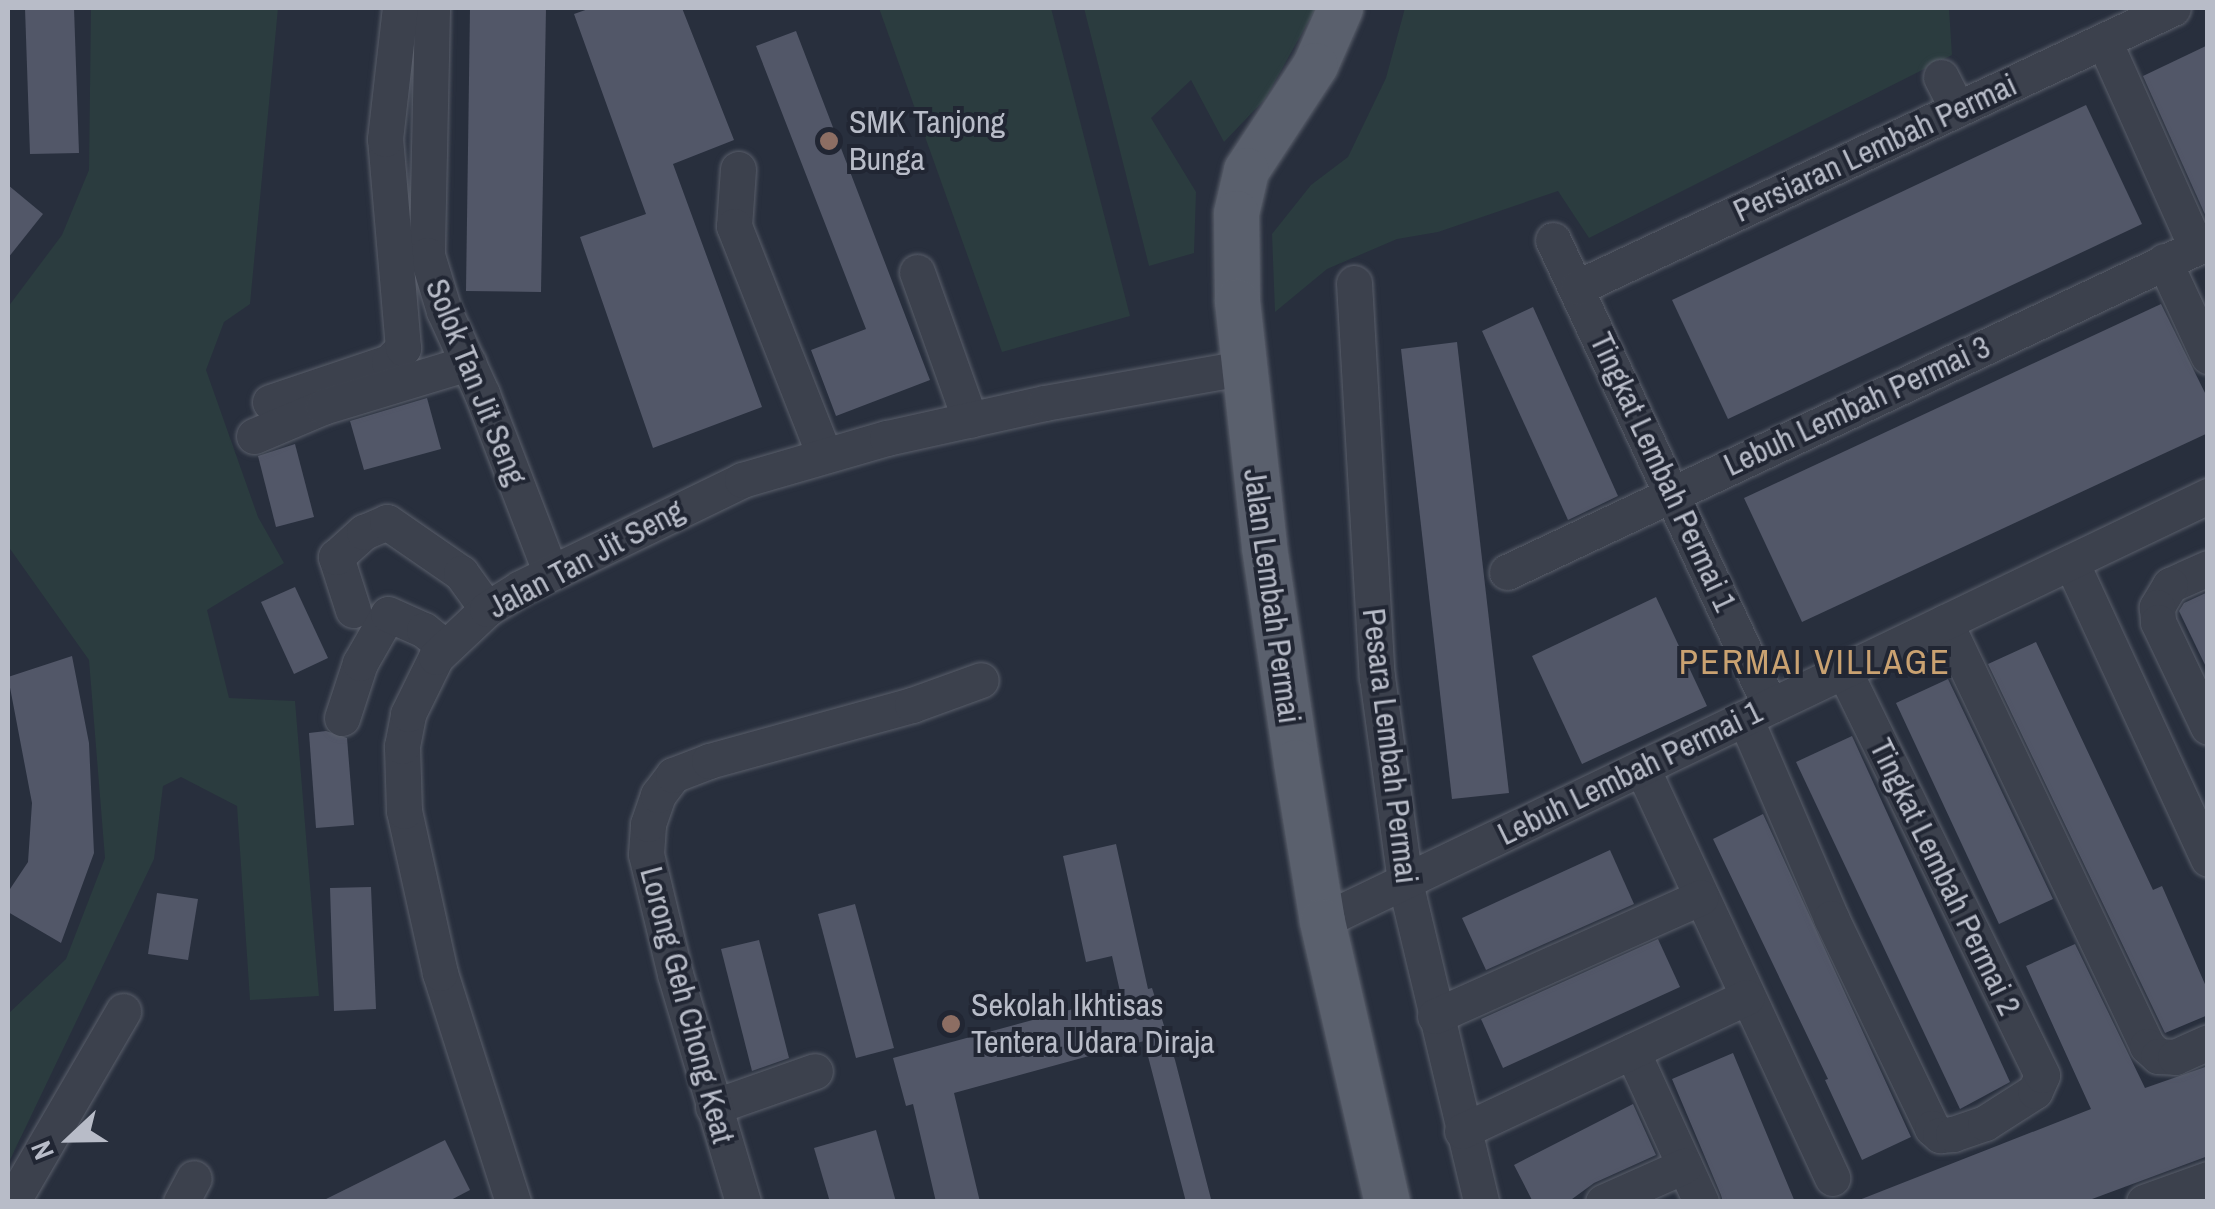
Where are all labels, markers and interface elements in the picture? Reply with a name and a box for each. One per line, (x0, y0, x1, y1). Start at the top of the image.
street label: Persiaran Lembah Permai (1727, 66, 2023, 230)
place label: SMK Tanjong Bunga (849, 104, 1006, 179)
marker: SMK Tanjong Bunga (818, 130, 840, 152)
street label: Solok Tan Jit Seng (417, 273, 535, 491)
street label: Tingkat Lembah Permai 1 (1582, 327, 1744, 617)
street label: Lebuh Lembah Permai 3 (1718, 328, 1996, 484)
street label: Jalan Lembah Permai (1235, 466, 1309, 726)
street label: Jalan Tan Jit Seng (481, 491, 691, 627)
street label: Pesara Lembah Permai (1354, 606, 1426, 886)
district label: PERMAI VILLAGE (1679, 641, 1951, 683)
street label: Lebuh Lembah Permai 1 (1492, 692, 1768, 854)
street label: Tingkat Lembah Permai 2 (1861, 732, 2029, 1022)
street label: Lorong Geh Chong Keat (632, 863, 742, 1147)
place label: Sekolah Ikhtisas Tentera Udara Diraja (971, 987, 1215, 1062)
marker: Sekolah Ikhtisas Tentera Udara Diraja (940, 1013, 962, 1035)
north arrow (20, 1089, 120, 1189)
text: N (21, 1135, 63, 1165)

